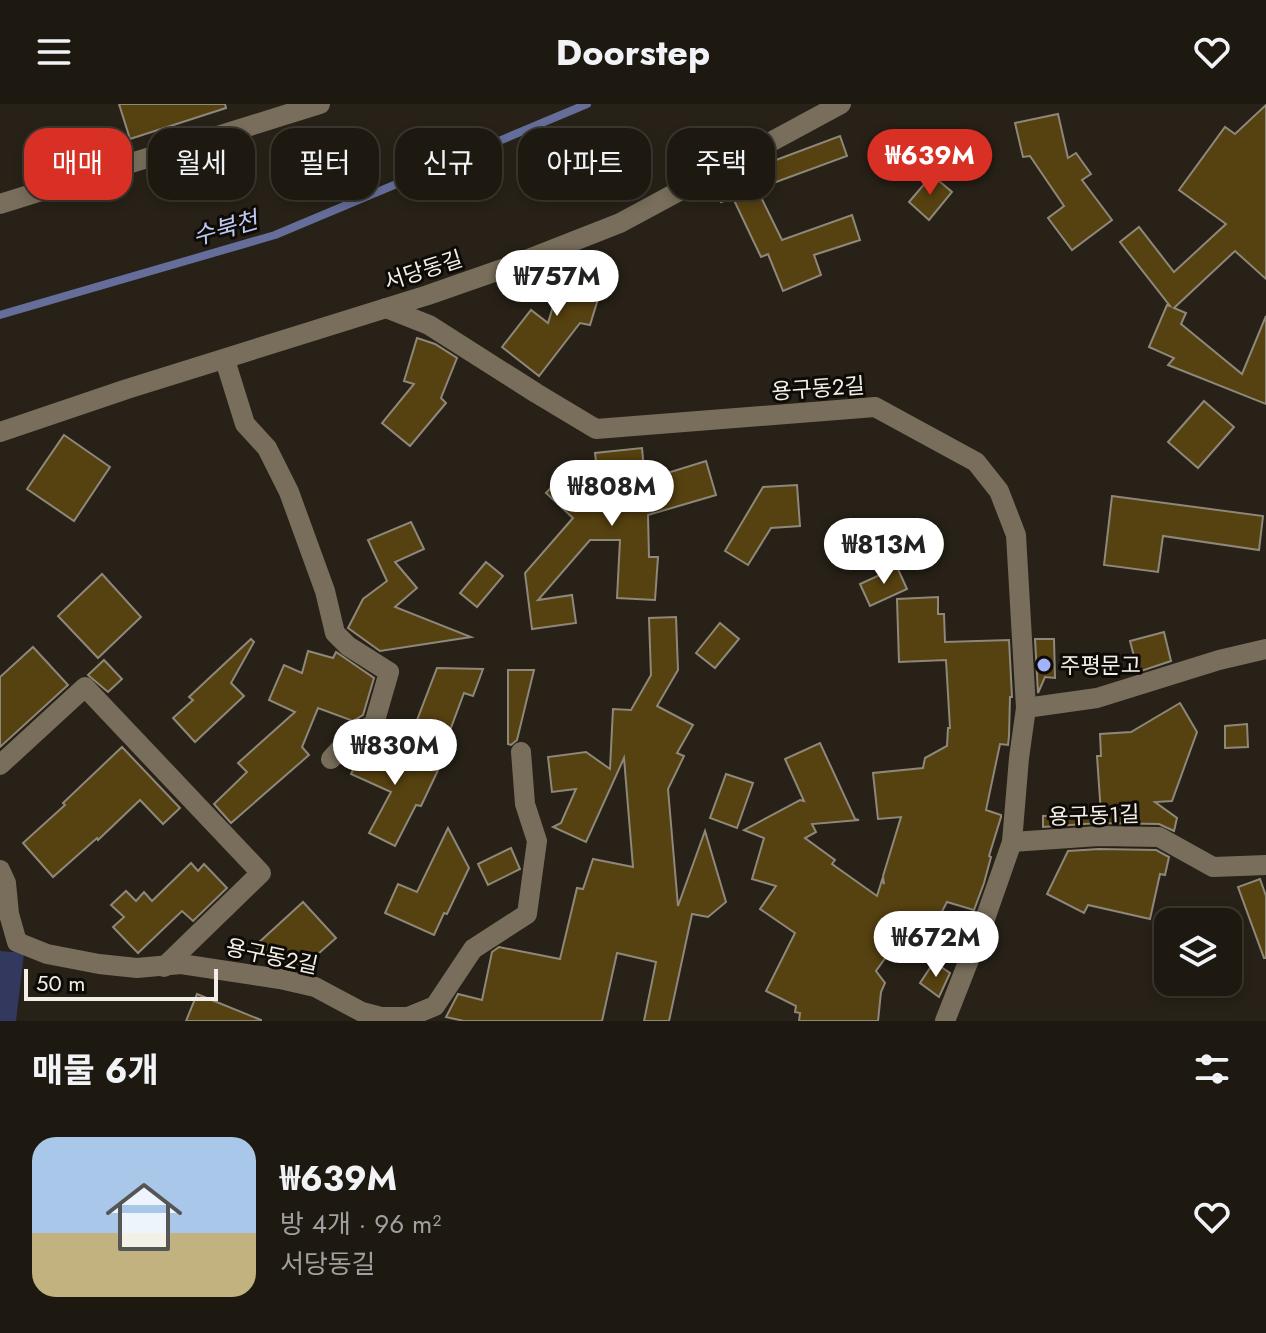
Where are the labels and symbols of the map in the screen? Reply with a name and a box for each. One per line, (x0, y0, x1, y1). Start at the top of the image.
pin: ₩639M (874, 129, 986, 197)
water label: 수북천 (188, 201, 264, 254)
street label: 서당동길 (380, 242, 466, 298)
pin: ₩757M (501, 250, 613, 318)
street label: 용구동2길 (770, 369, 866, 407)
pin: ₩808M (556, 460, 668, 528)
pin: ₩813M (828, 518, 940, 586)
place label: 주평문고 (1060, 649, 1141, 681)
marker: 주평문고 (1035, 656, 1053, 674)
pin: ₩830M (339, 719, 451, 787)
street label: 용구동1길 (1048, 797, 1140, 833)
pin: ₩672M (880, 911, 992, 979)
street label: 용구동2길 (223, 931, 321, 981)
scale bar (24, 965, 218, 1001)

